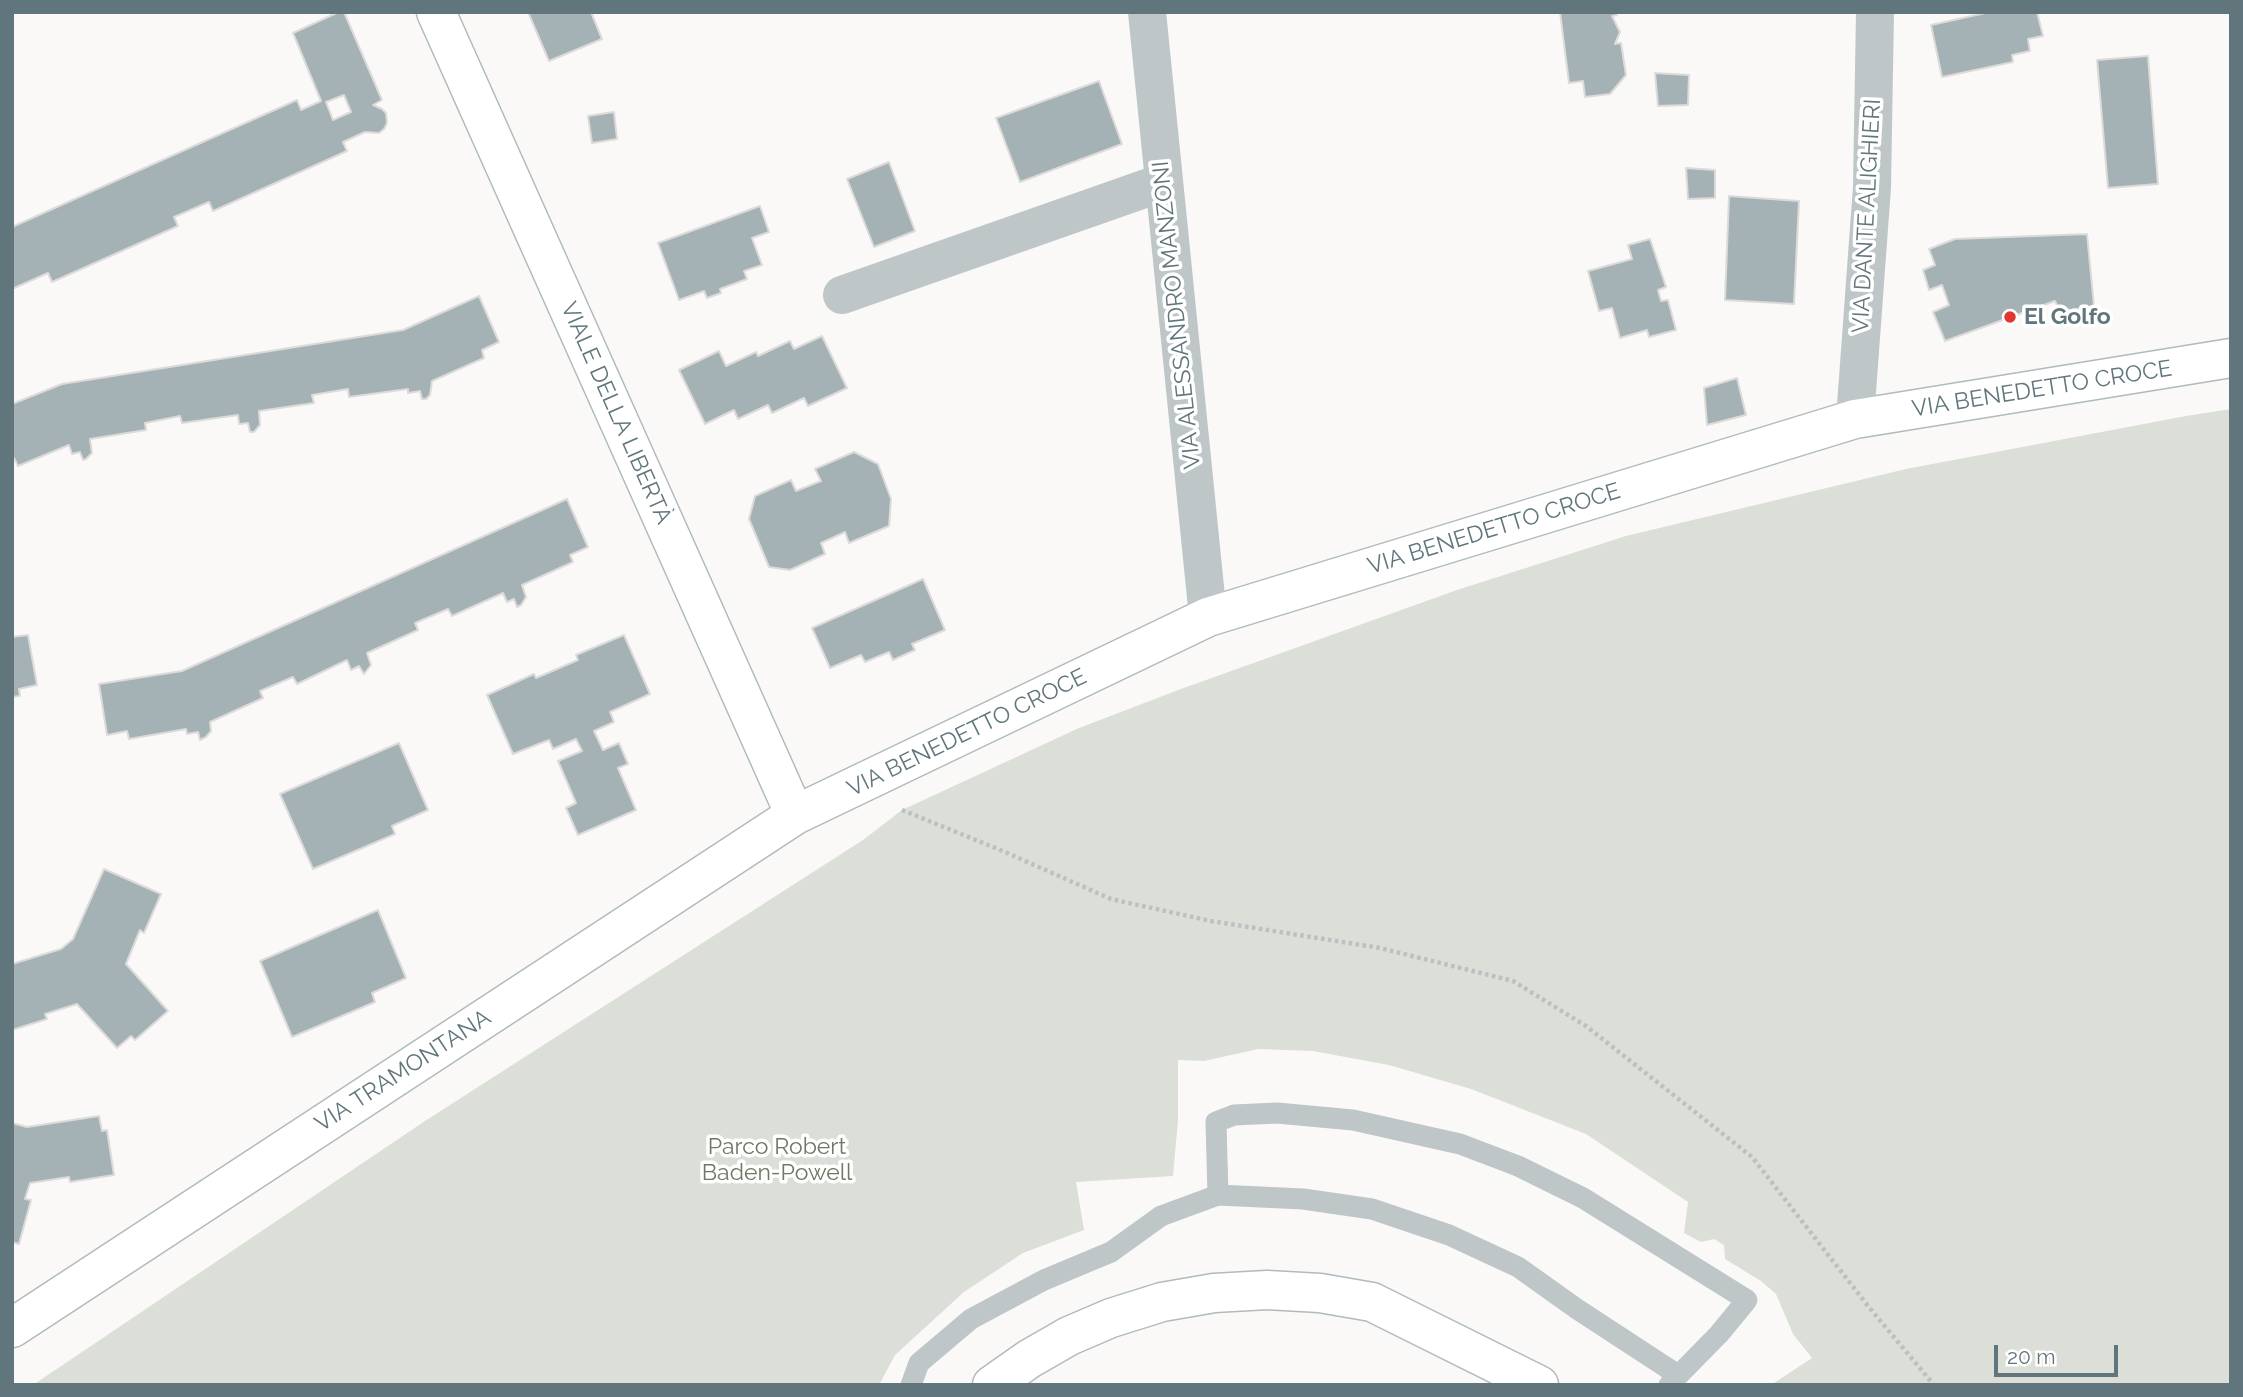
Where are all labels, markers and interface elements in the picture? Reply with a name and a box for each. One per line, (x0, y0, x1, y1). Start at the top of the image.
street label: VIA DANTE ALIGHIERI (1847, 98, 1887, 334)
street label: VIA ALESSANDRO MANZONI (1147, 160, 1207, 470)
street label: VIALE DELLA LIBERTÀ (555, 298, 677, 528)
place label: El Golfo (2024, 303, 2111, 331)
marker: El Golfo (2002, 309, 2018, 325)
street label: VIA BENEDETTO CROCE (1910, 355, 2174, 423)
street label: VIA BENEDETTO CROCE (1364, 477, 1624, 581)
street label: VIA BENEDETTO CROCE (843, 663, 1091, 803)
street label: VIA TRAMONTANA (310, 1004, 496, 1138)
park label: Parco Robert Baden-Powell (702, 1133, 852, 1187)
scale bar (1998, 1330, 2122, 1374)
text: 20 m (2007, 1344, 2055, 1369)

